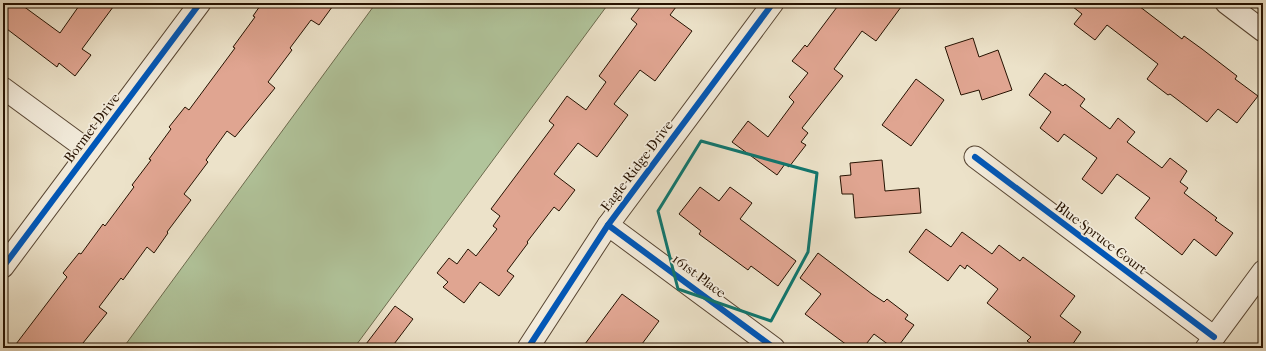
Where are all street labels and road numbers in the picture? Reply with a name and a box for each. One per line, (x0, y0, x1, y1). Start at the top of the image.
street label: Bormet Drive (60, 90, 124, 166)
street label: Eagle Ridge Drive (597, 117, 677, 215)
street label: Blue Spruce Court (1052, 198, 1150, 278)
street label: 161st Place (669, 250, 729, 302)

